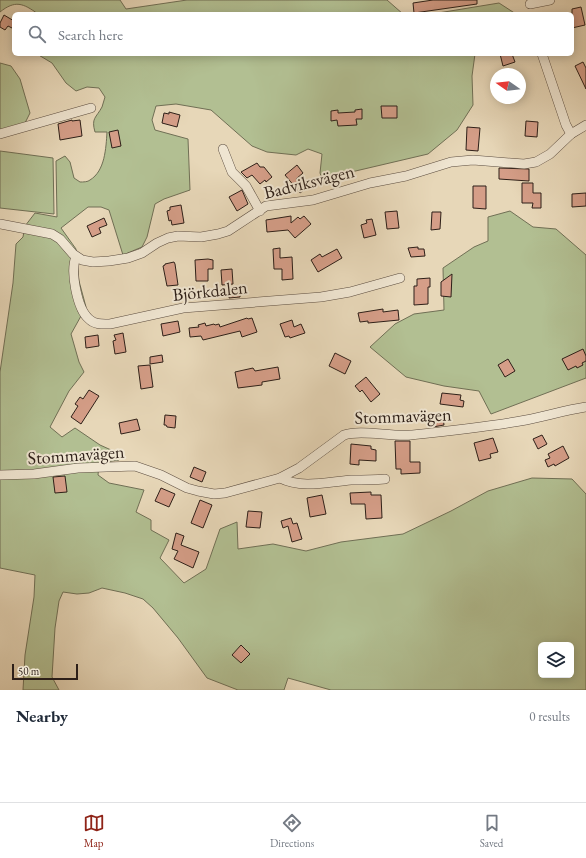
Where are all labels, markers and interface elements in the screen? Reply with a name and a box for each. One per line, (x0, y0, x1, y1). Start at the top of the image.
search box (12, 12, 574, 56)
icon: search (26, 23, 48, 45)
text: Search here (58, 25, 123, 44)
north arrow (490, 68, 526, 104)
street label: Badviksvägen (261, 159, 357, 204)
street label: Björkdalen (171, 275, 249, 306)
street label: Stommavägen (354, 402, 452, 429)
street label: Stommavägen (27, 440, 126, 469)
map controls (538, 642, 574, 678)
button: layers (538, 642, 574, 678)
scale bar (12, 662, 78, 681)
text: 50 m (18, 664, 39, 678)
text: Nearby (16, 705, 68, 727)
text: 0 results (529, 708, 570, 725)
tab: Map (83, 812, 105, 850)
tab: Directions (270, 812, 314, 850)
tab: Saved (480, 812, 503, 850)

